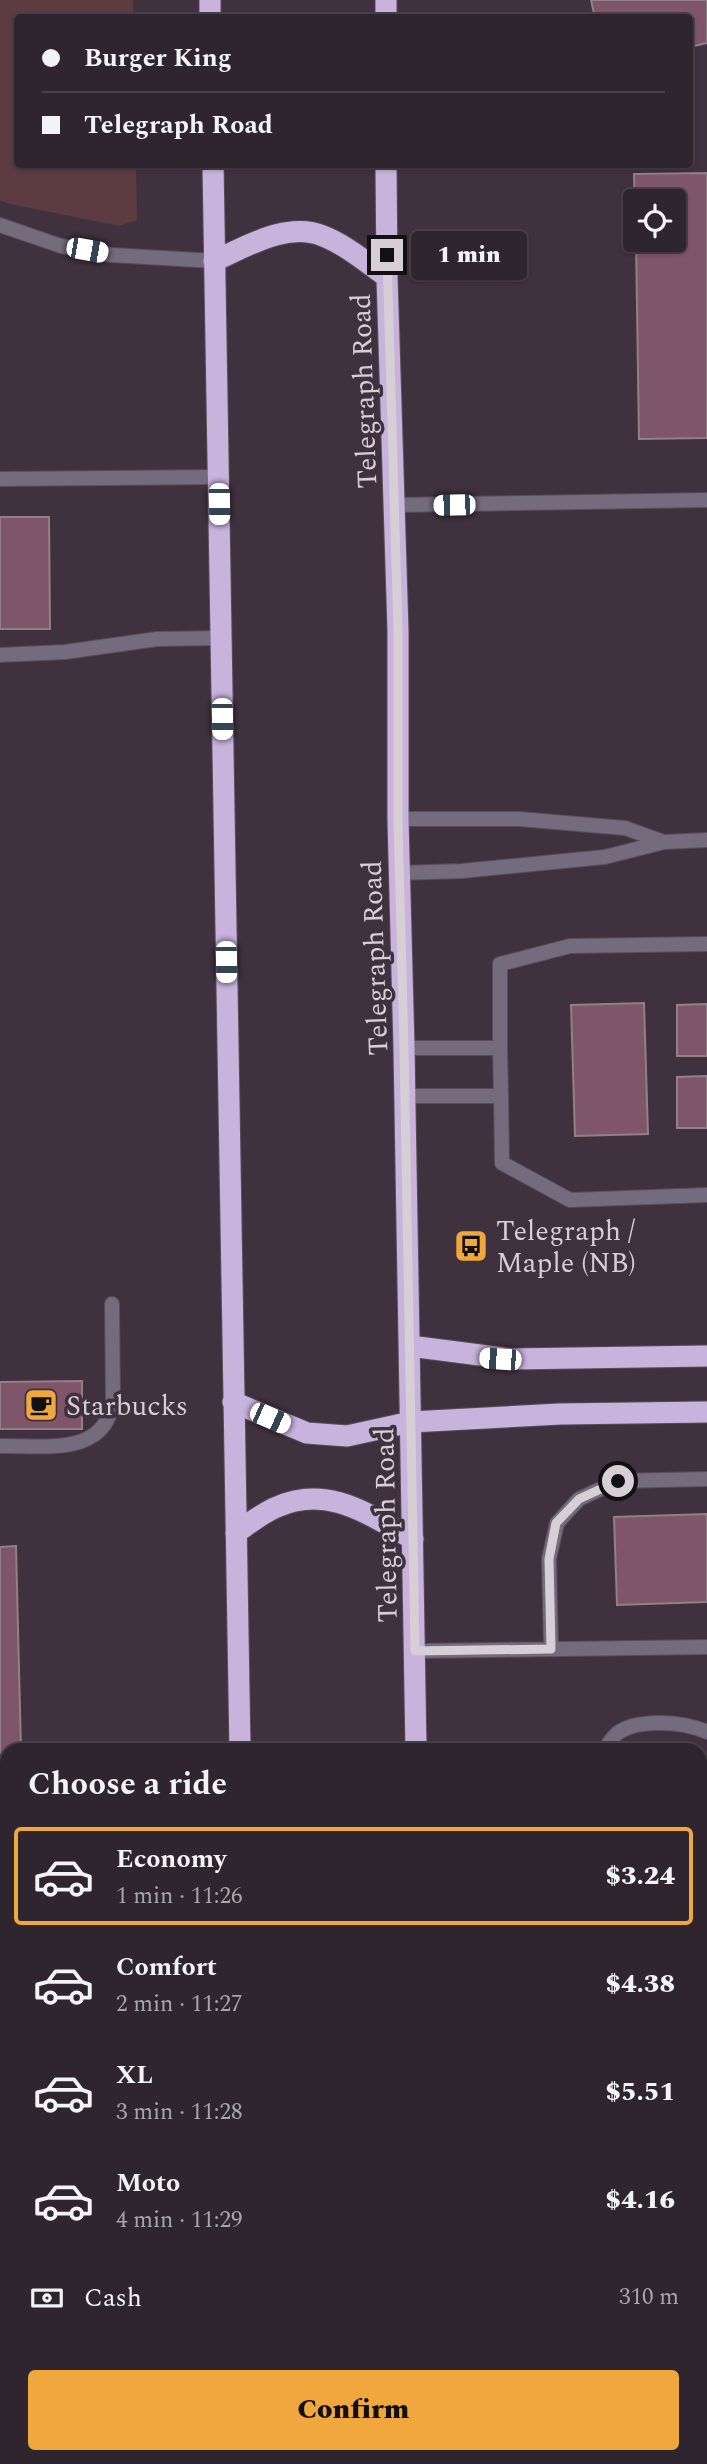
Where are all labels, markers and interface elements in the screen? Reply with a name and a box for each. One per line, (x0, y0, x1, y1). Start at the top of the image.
text: Burger King (84, 38, 232, 78)
text: Telegraph Road (84, 105, 273, 145)
map controls (623, 189, 686, 252)
button: locate (623, 189, 686, 252)
callout: 1 min (412, 230, 527, 280)
car (65, 236, 110, 264)
text: 1 min (437, 238, 501, 273)
route end (371, 239, 403, 271)
street label: Telegraph Road (340, 293, 389, 489)
car (209, 483, 230, 525)
car (433, 494, 476, 516)
car (212, 698, 233, 740)
street label: Telegraph Road (351, 860, 400, 1056)
car (216, 941, 237, 983)
place label: Telegraph / Maple (NB) (496, 1210, 636, 1285)
bus stop icon: Telegraph / Maple (NB) (452, 1227, 490, 1265)
car (479, 1347, 522, 1371)
place label: Starbucks (66, 1385, 188, 1428)
cafe icon: Starbucks (22, 1386, 60, 1424)
car (247, 1400, 294, 1436)
street label: Telegraph Road (363, 1427, 410, 1623)
route start (602, 1465, 634, 1497)
text: Choose a ride (28, 1760, 227, 1809)
text: Economy (116, 1839, 226, 1879)
icon: car (32, 1845, 95, 1908)
text: $3.24 (605, 1856, 675, 1896)
text: 1 min · 11:26 (116, 1879, 243, 1914)
text: Comfort (116, 1947, 217, 1987)
icon: car (32, 1953, 95, 2016)
text: $4.38 (605, 1964, 675, 2004)
text: 2 min · 11:27 (116, 1987, 243, 2022)
text: XL (116, 2055, 153, 2095)
icon: car (32, 2061, 95, 2124)
text: $5.51 (605, 2072, 675, 2112)
text: 3 min · 11:28 (116, 2095, 243, 2130)
text: Moto (116, 2163, 180, 2203)
icon: car (32, 2169, 95, 2232)
text: $4.16 (605, 2180, 675, 2220)
text: 4 min · 11:29 (116, 2203, 243, 2238)
text: Cash (84, 2278, 142, 2318)
icon: cash (28, 2279, 66, 2317)
text: 310 m (619, 2280, 679, 2315)
button: Confirm (28, 2370, 679, 2450)

